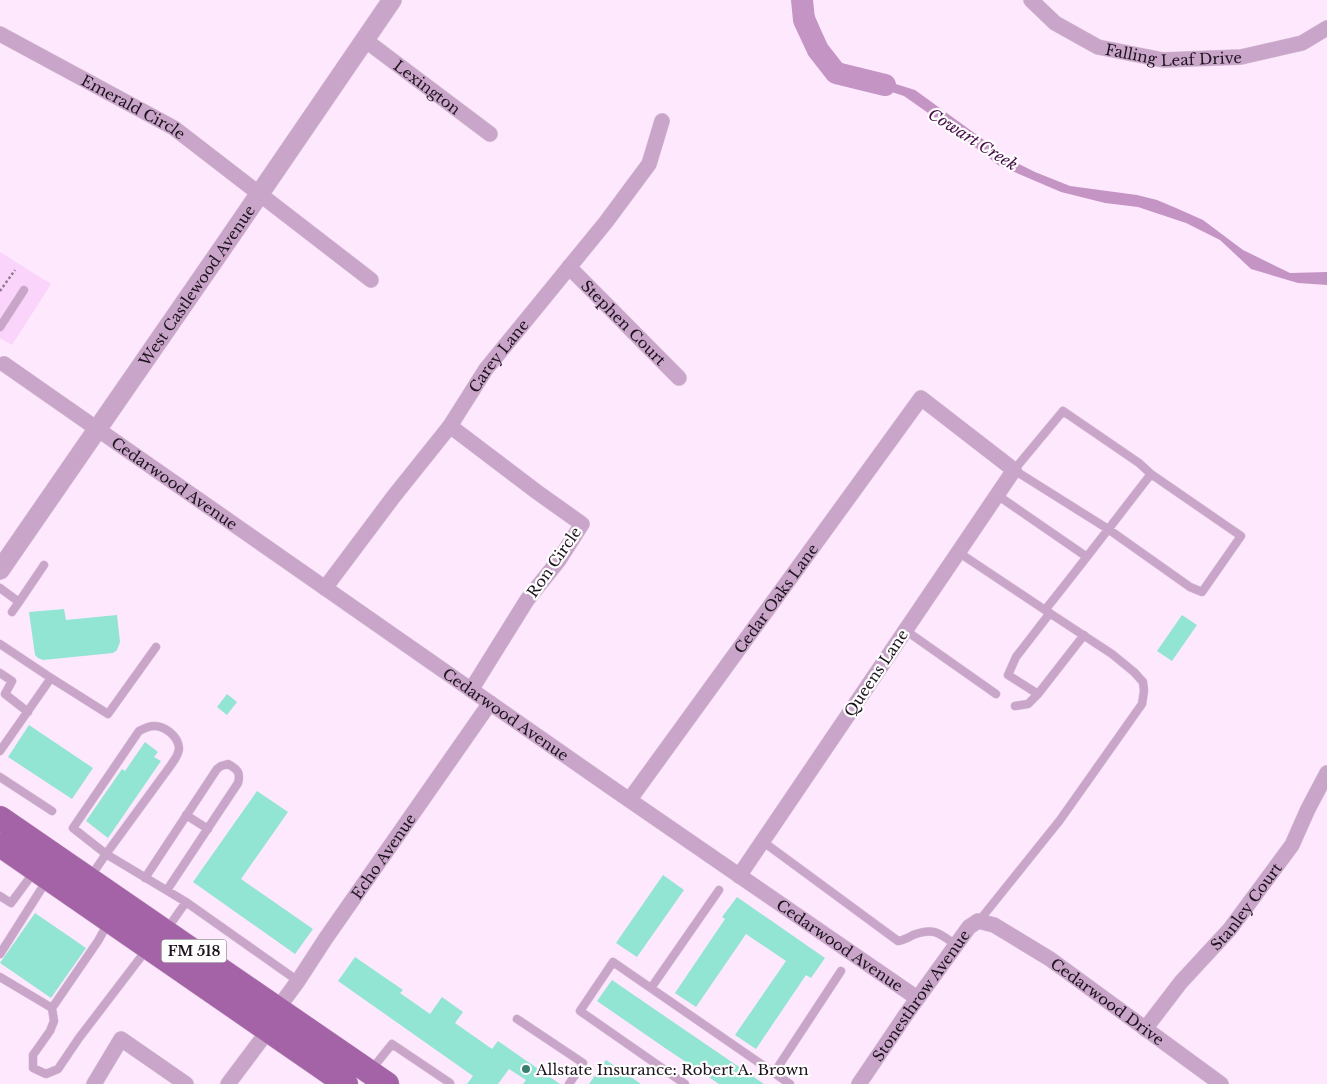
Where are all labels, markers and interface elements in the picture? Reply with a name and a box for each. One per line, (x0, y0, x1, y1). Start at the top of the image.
street label: Falling Leaf Drive (1104, 39, 1242, 70)
street label: Lexington (390, 56, 465, 118)
street label: Emerald Circle (78, 70, 190, 143)
water label: Cowart Creek (925, 104, 1021, 174)
street label: West Castlewood Avenue (134, 201, 259, 370)
street label: Stephen Court (578, 276, 670, 369)
street label: Carey Lane (464, 315, 532, 396)
street label: Cedarwood Avenue (108, 432, 241, 534)
street label: Ron Circle (523, 523, 585, 601)
street label: Cedar Oaks Lane (729, 540, 822, 657)
street label: Queens Lane (840, 626, 912, 720)
street label: Cedarwood Avenue (439, 664, 573, 765)
street label: Echo Avenue (347, 810, 420, 902)
street label: Stanley Court (1206, 858, 1286, 954)
street label: Cedarwood Avenue (773, 895, 907, 995)
street label: Stonesthrow Avenue (868, 926, 974, 1065)
road number: FM 518 (162, 939, 226, 962)
street label: Cedarwood Drive (1047, 953, 1168, 1049)
place label: Allstate Insurance: Robert A. Brown (535, 1060, 809, 1079)
marker: Allstate Insurance: Robert A. Brown (520, 1063, 532, 1075)

